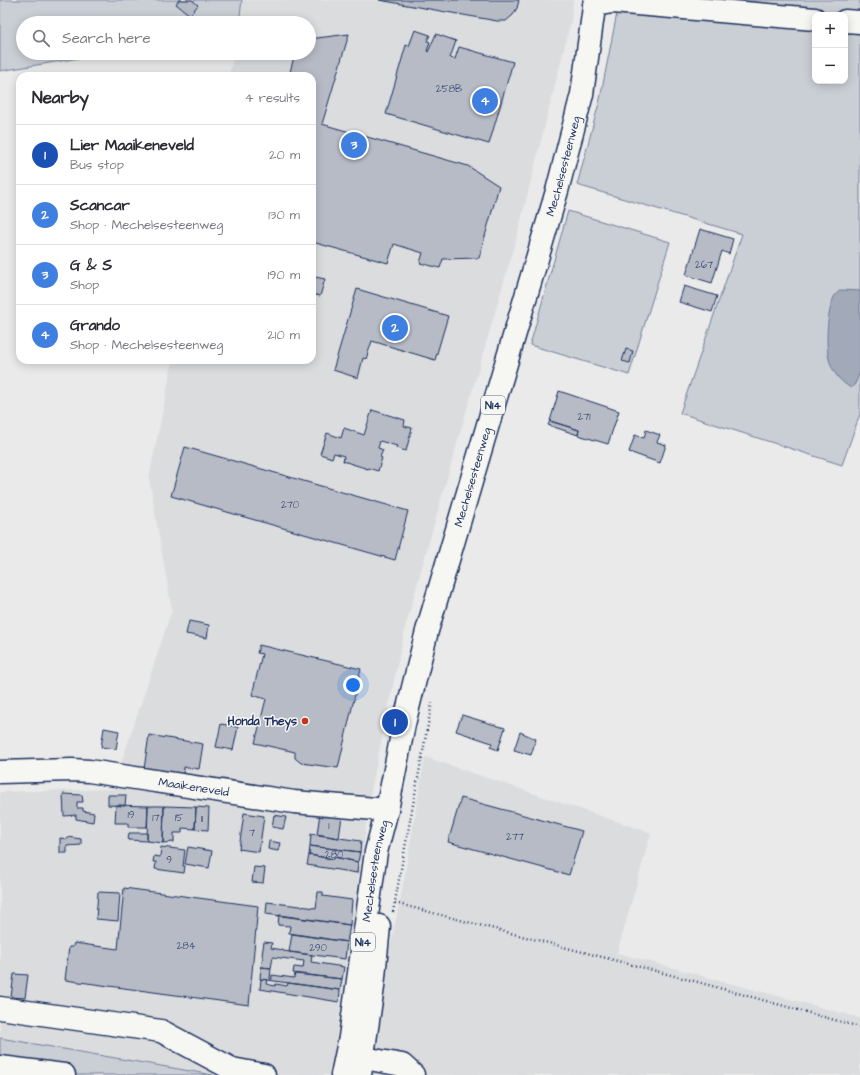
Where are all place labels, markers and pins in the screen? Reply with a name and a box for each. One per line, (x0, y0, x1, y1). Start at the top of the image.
pin: 4 (472, 86, 498, 116)
pin: 3 (341, 130, 367, 160)
pin: 2 (382, 313, 408, 343)
pin: 1 (382, 707, 408, 737)
place label: Honda Theys (227, 713, 297, 731)
marker: Honda Theys (300, 716, 310, 726)

